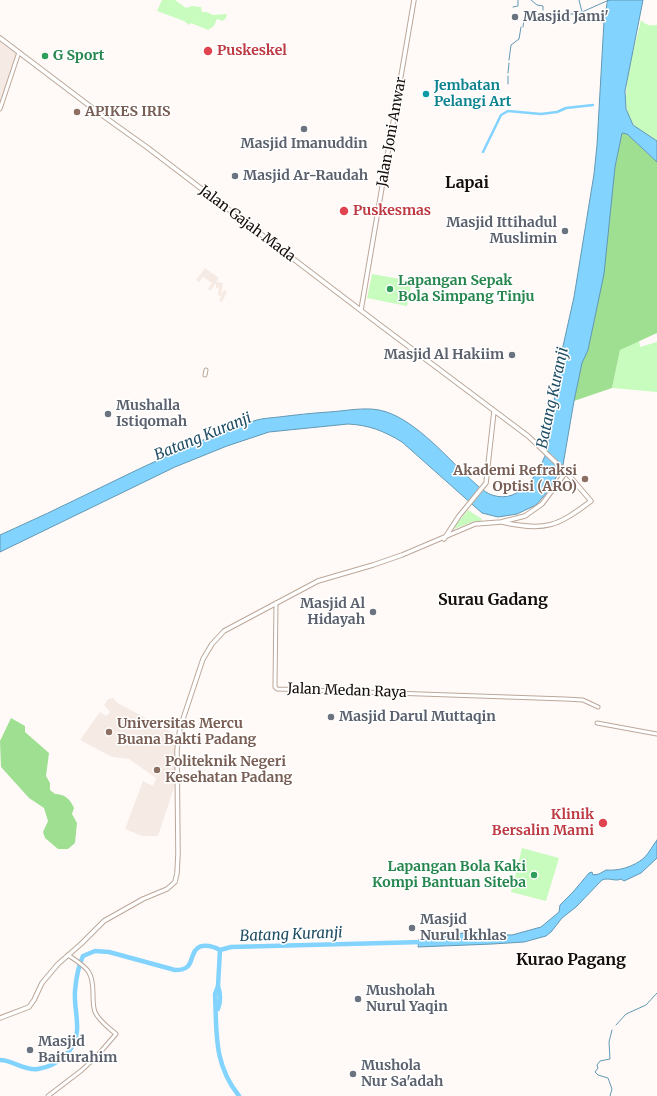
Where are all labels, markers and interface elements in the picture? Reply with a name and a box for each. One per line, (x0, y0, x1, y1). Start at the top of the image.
place label: Masjid Jami' (523, 9, 609, 25)
marker: Masjid Jami' (510, 12, 520, 22)
place label: Puskeskel (217, 43, 287, 59)
marker: Puskeskel (202, 45, 214, 57)
place label: G Sport (53, 48, 104, 64)
marker: G Sport (40, 51, 50, 61)
street label: Jalan Joni Anwar (374, 76, 410, 188)
place label: Jembatan Pelangi Art (434, 78, 511, 110)
marker: Jembatan Pelangi Art (421, 89, 431, 99)
place label: APIKES IRIS (85, 104, 171, 120)
marker: APIKES IRIS (72, 107, 82, 117)
marker: Masjid Imanuddin (299, 124, 309, 134)
place label: Masjid Imanuddin (240, 136, 368, 152)
place label: Masjid Ar-Raudah (243, 168, 368, 184)
marker: Masjid Ar-Raudah (230, 171, 240, 181)
district label: Lapai (445, 173, 489, 193)
street label: Jalan Gajah Mada (196, 182, 298, 266)
place label: Puskesmas (353, 203, 431, 219)
marker: Puskesmas (338, 205, 350, 217)
place label: Masjid Ittihadul Muslimin (446, 215, 557, 248)
marker: Masjid Ittihadul Muslimin (560, 226, 570, 236)
place label: Lapangan Sepak Bola Simpang Tinju (398, 273, 535, 306)
marker: Lapangan Sepak Bola Simpang Tinju (385, 284, 395, 294)
water label: Batang Kuranji (533, 346, 573, 450)
place label: Masjid Al Hakiim (384, 347, 504, 363)
marker: Masjid Al Hakiim (507, 350, 517, 360)
place label: Mushalla Istiqomah (116, 398, 187, 430)
marker: Mushalla Istiqomah (103, 409, 113, 419)
water label: Batang Kuranji (152, 409, 254, 465)
place label: Akademi Refraksi Optisi (ARO) (453, 463, 577, 496)
marker: Akademi Refraksi Optisi (ARO) (580, 474, 590, 484)
district label: Surau Gadang (438, 590, 548, 610)
place label: Masjid Al Hidayah (300, 596, 365, 628)
marker: Masjid Al Hidayah (368, 607, 378, 617)
street label: Jalan Medan Raya (287, 681, 407, 701)
place label: Masjid Darul Muttaqin (339, 709, 496, 725)
marker: Masjid Darul Muttaqin (326, 712, 336, 722)
place label: Universitas Mercu Buana Bakti Padang (117, 716, 256, 748)
marker: Universitas Mercu Buana Bakti Padang (104, 727, 114, 737)
place label: Politeknik Negeri Kesehatan Padang (165, 754, 292, 786)
marker: Politeknik Negeri Kesehatan Padang (152, 765, 162, 775)
place label: Klinik Bersalin Mami (492, 807, 594, 840)
marker: Klinik Bersalin Mami (597, 817, 609, 829)
place label: Lapangan Bola Kaki Kompi Bantuan Siteba (372, 859, 526, 892)
marker: Lapangan Bola Kaki Kompi Bantuan Siteba (529, 870, 539, 880)
place label: Masjid Nurul Ikhlas (420, 912, 507, 944)
marker: Masjid Nurul Ikhlas (407, 923, 417, 933)
water label: Batang Kuranji (239, 924, 343, 946)
district label: Kurao Pagang (516, 950, 626, 970)
place label: Musholah Nurul Yaqin (366, 983, 448, 1016)
marker: Musholah Nurul Yaqin (353, 994, 363, 1004)
place label: Masjid Baiturahim (38, 1034, 117, 1066)
marker: Masjid Baiturahim (25, 1045, 35, 1055)
place label: Mushola Nur Sa'adah (361, 1058, 443, 1090)
marker: Mushola Nur Sa'adah (348, 1069, 358, 1079)

